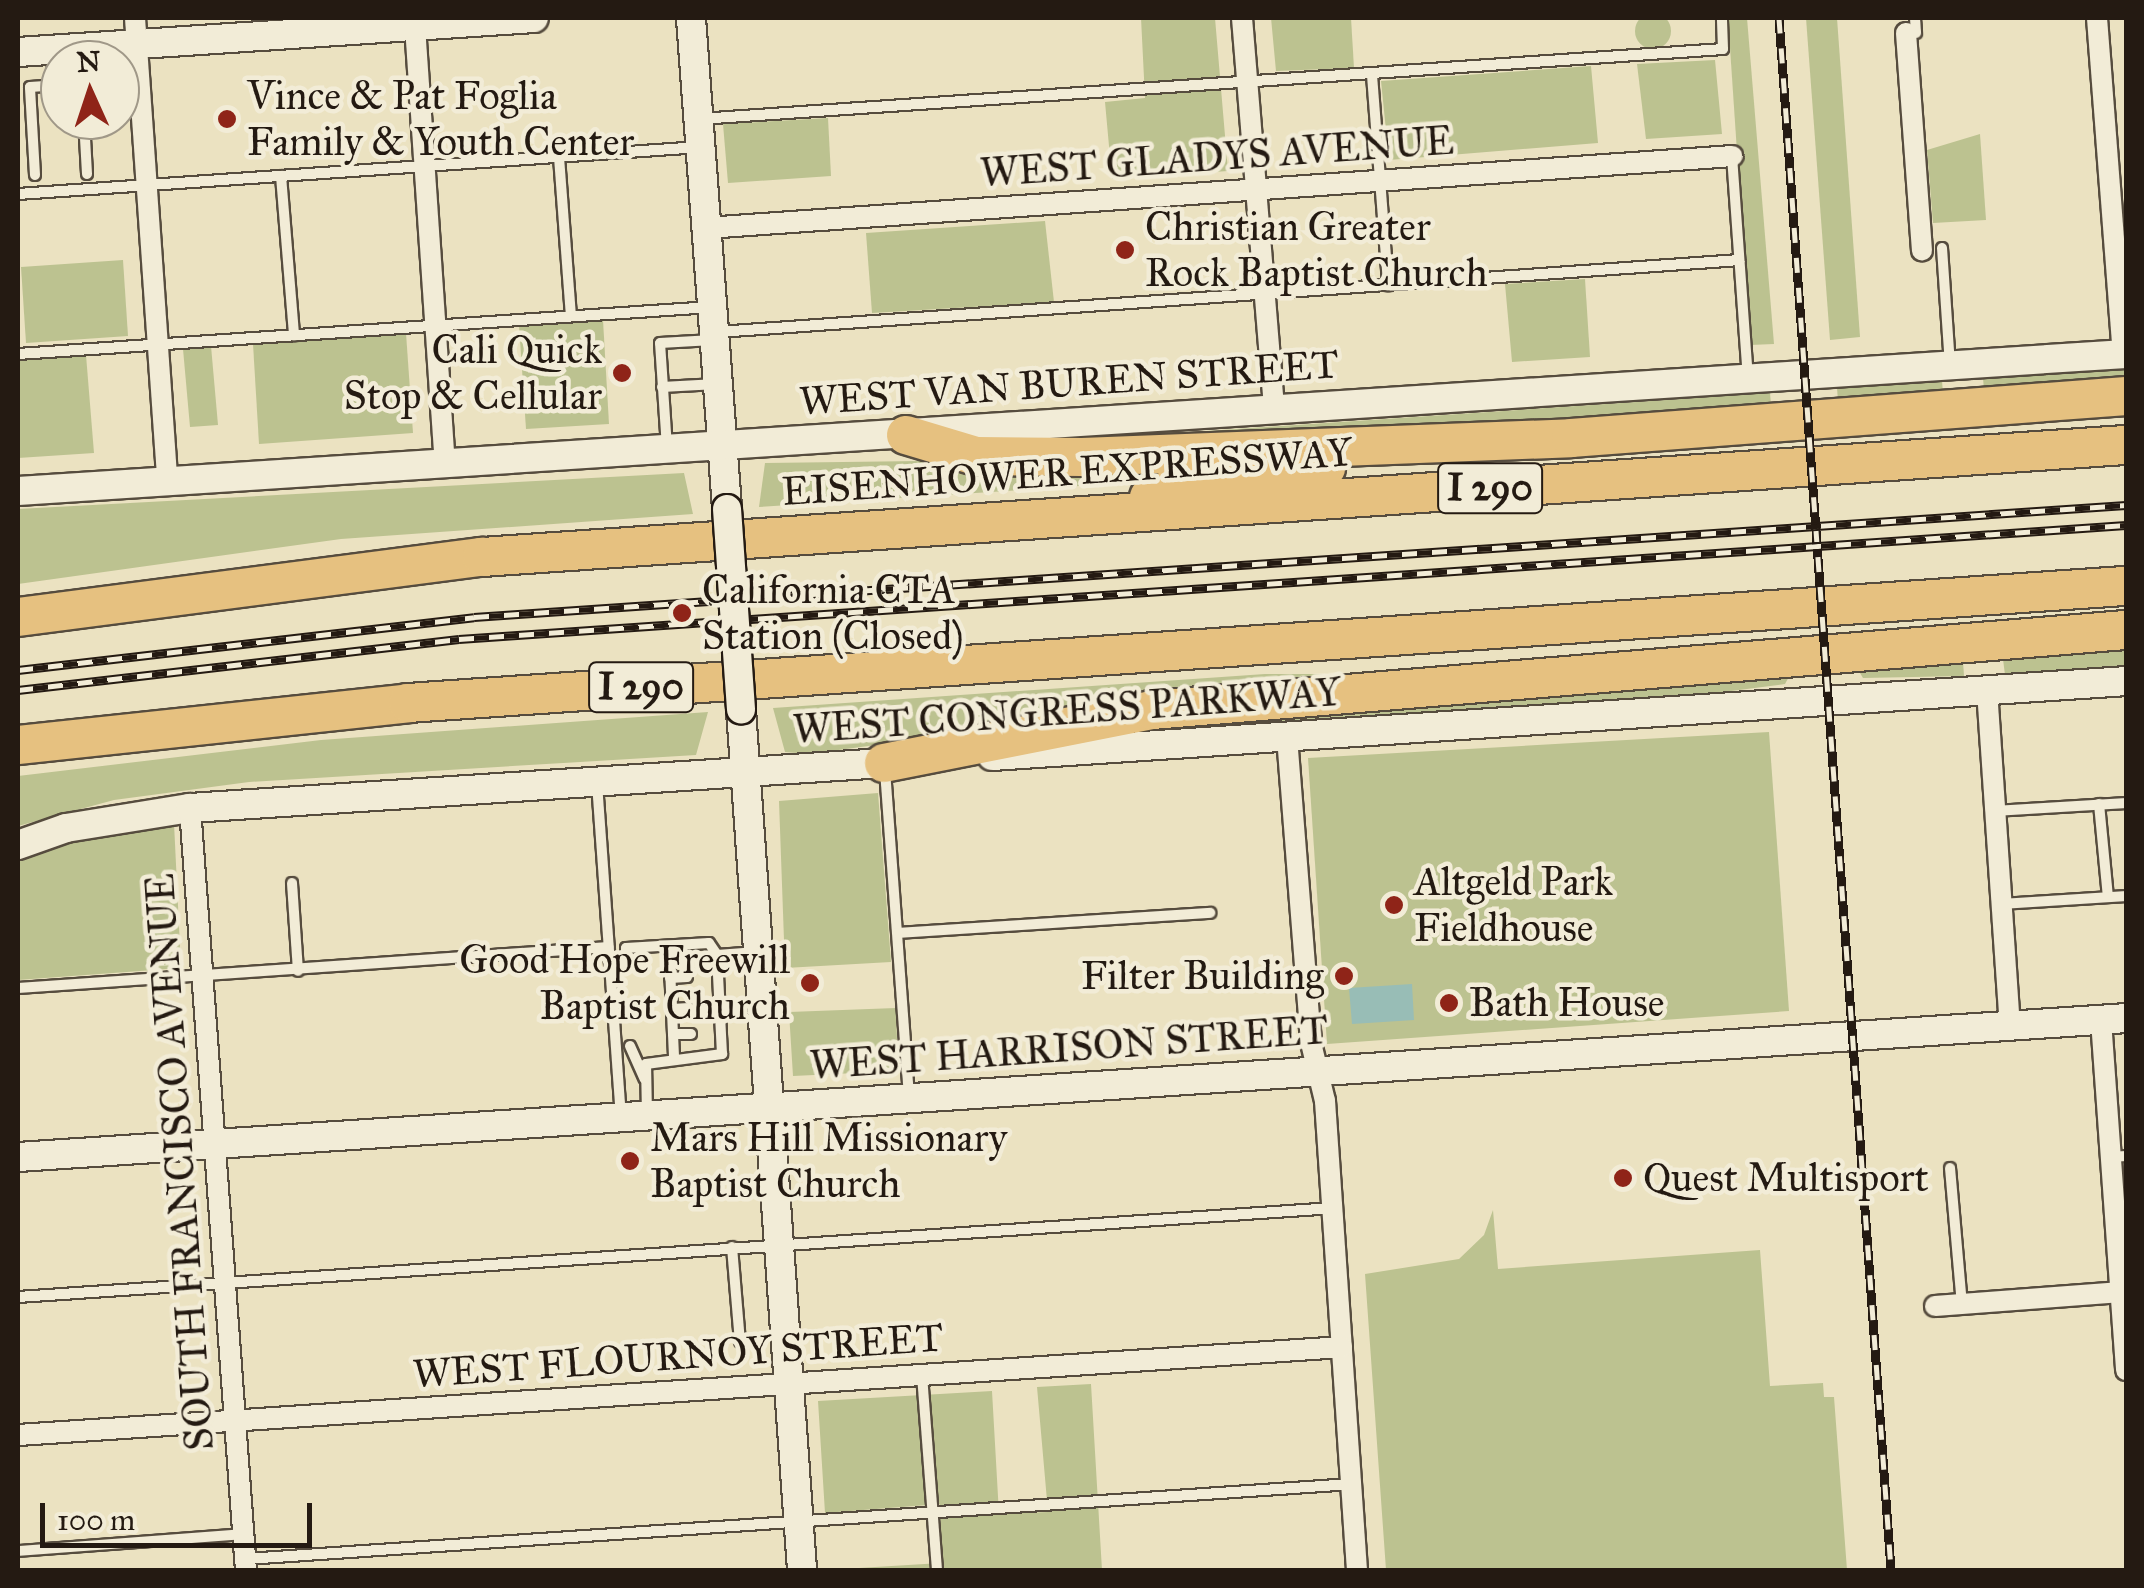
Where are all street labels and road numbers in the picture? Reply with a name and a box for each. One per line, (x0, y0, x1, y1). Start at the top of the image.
street label: WEST GLADYS AVENUE (979, 117, 1455, 197)
street label: WEST VAN BUREN STREET (798, 340, 1340, 426)
street label: EISENHOWER EXPRESSWAY (780, 428, 1354, 516)
road number: I 290 (1435, 455, 1545, 521)
road number: I 290 (586, 654, 696, 720)
street label: WEST CONGRESS PARKWAY (791, 668, 1343, 754)
street label: SOUTH FRANCISCO AVENUE (136, 872, 224, 1452)
street label: WEST HARRISON STREET (808, 1006, 1330, 1090)
street label: WEST FLOURNOY STREET (411, 1314, 945, 1398)

